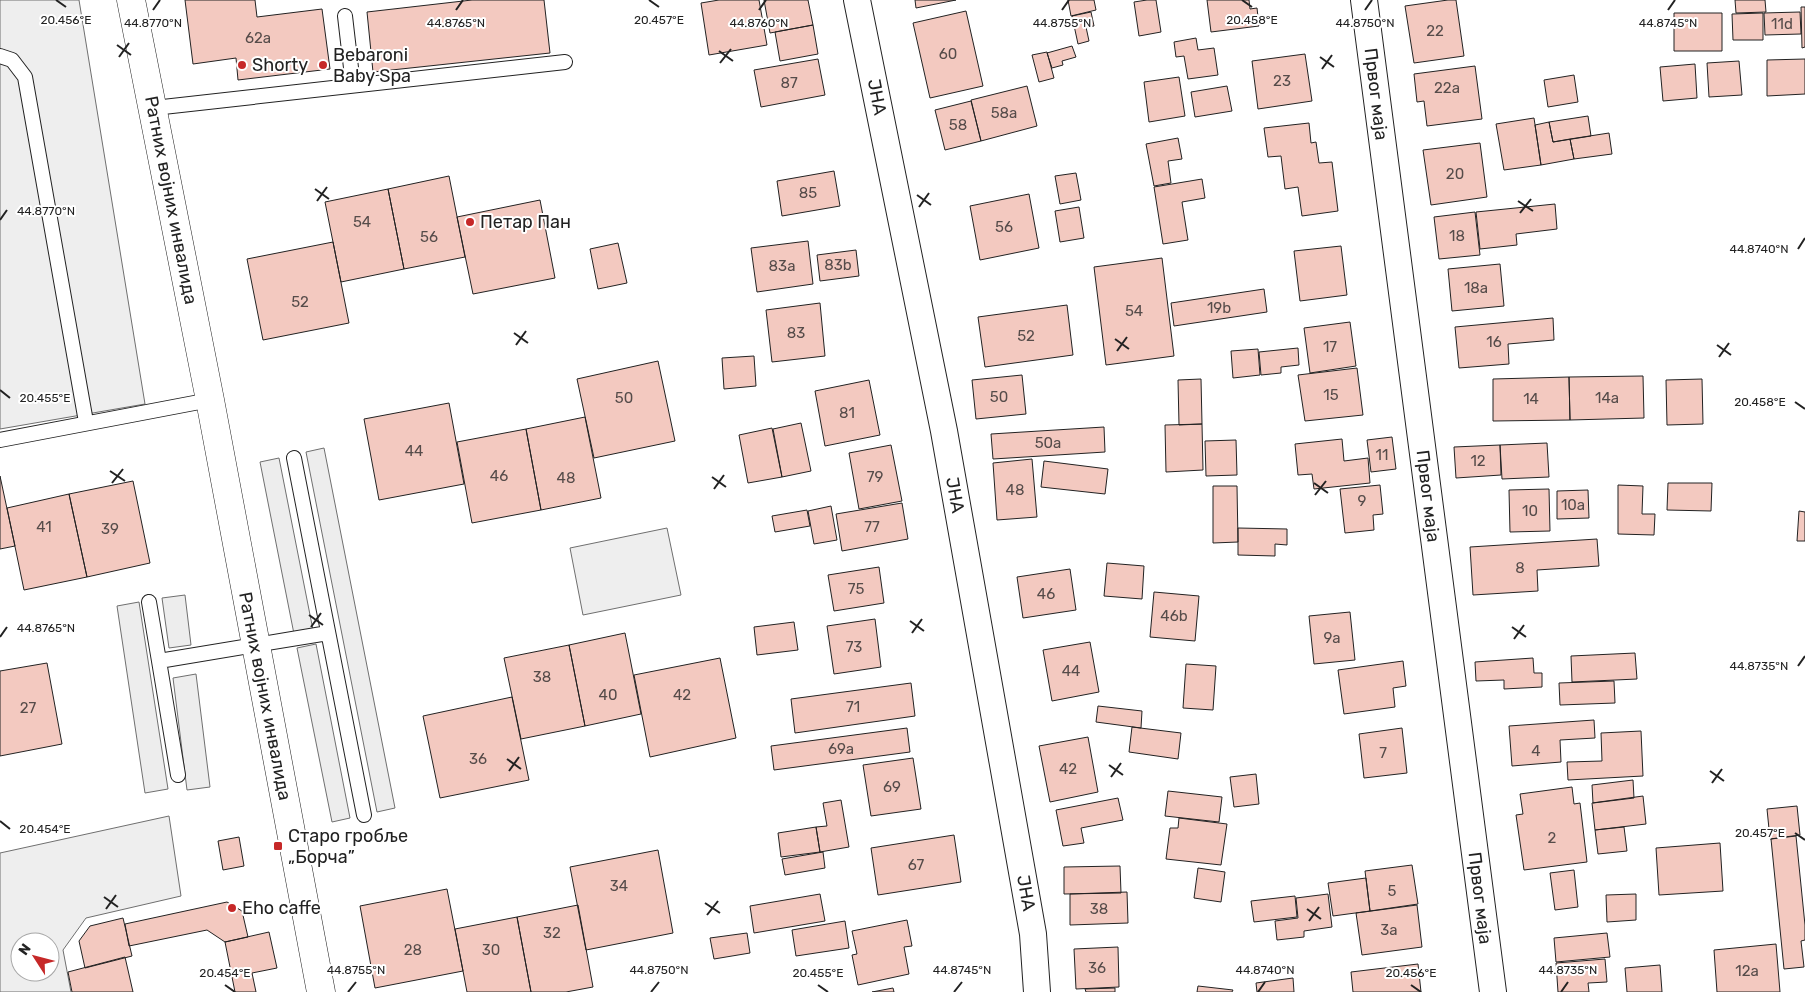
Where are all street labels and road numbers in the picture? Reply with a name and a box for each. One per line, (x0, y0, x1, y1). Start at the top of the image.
street label: Првог маја (1359, 47, 1393, 141)
street label: ЈНА (863, 77, 891, 117)
street label: Ратних војних инвалида (140, 94, 202, 306)
street label: Првог маја (1411, 449, 1445, 543)
street label: ЈНА (941, 475, 969, 515)
street label: Ратних војних инвалида (234, 590, 296, 802)
street label: Првог маја (1463, 851, 1497, 945)
street label: ЈНА (1012, 873, 1040, 913)

